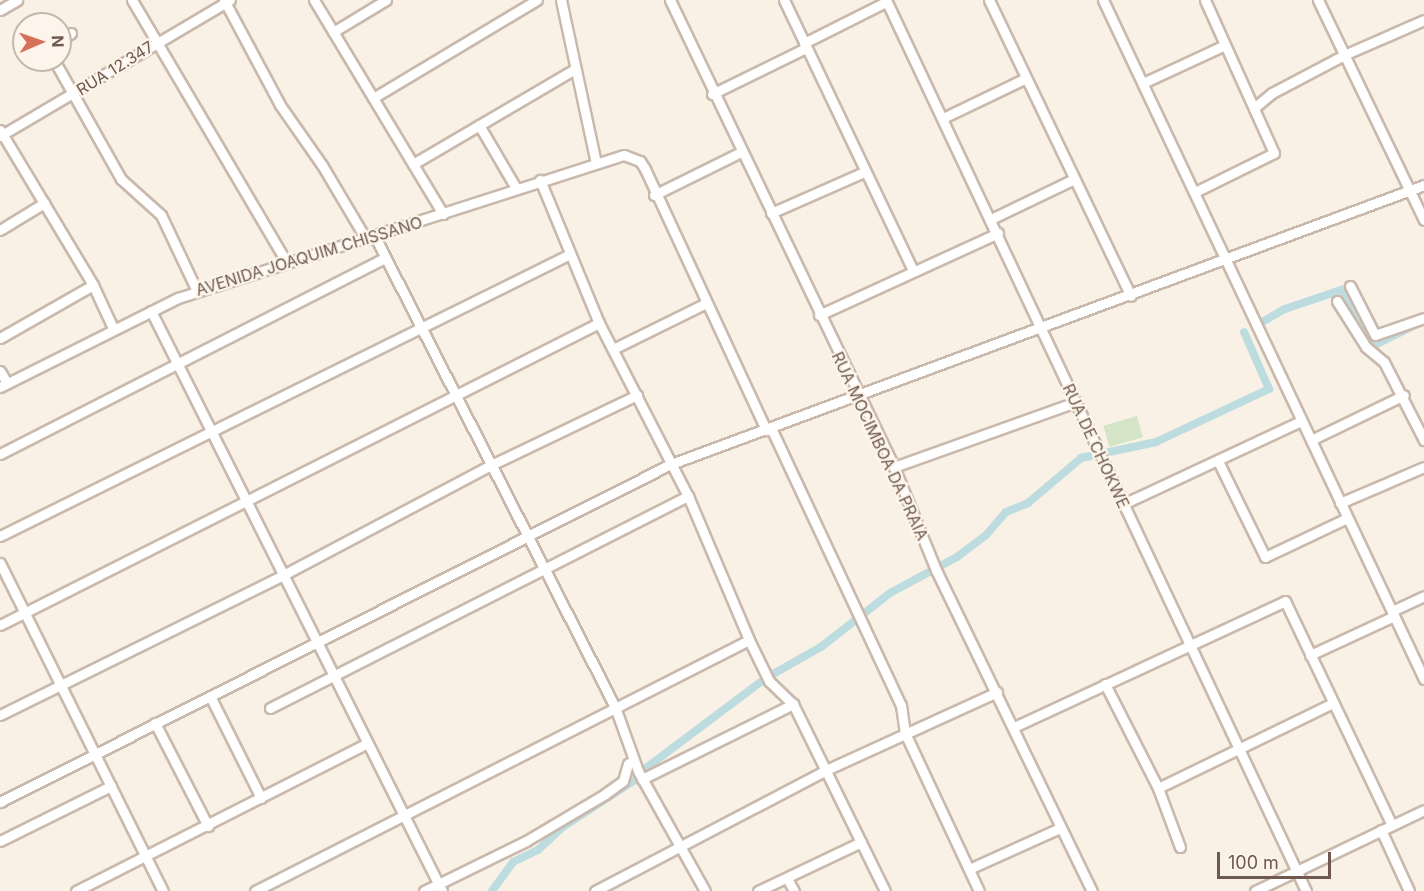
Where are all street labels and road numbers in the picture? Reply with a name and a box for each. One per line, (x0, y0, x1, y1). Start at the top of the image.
street label: RUA 12.347 (73, 37, 157, 99)
street label: AVENIDA JOAQUIM CHISSANO (193, 212, 425, 300)
street label: RUA MOCIMBOA DA PRAIA (828, 349, 932, 543)
street label: RUA DE CHOKWE (1059, 381, 1133, 511)

